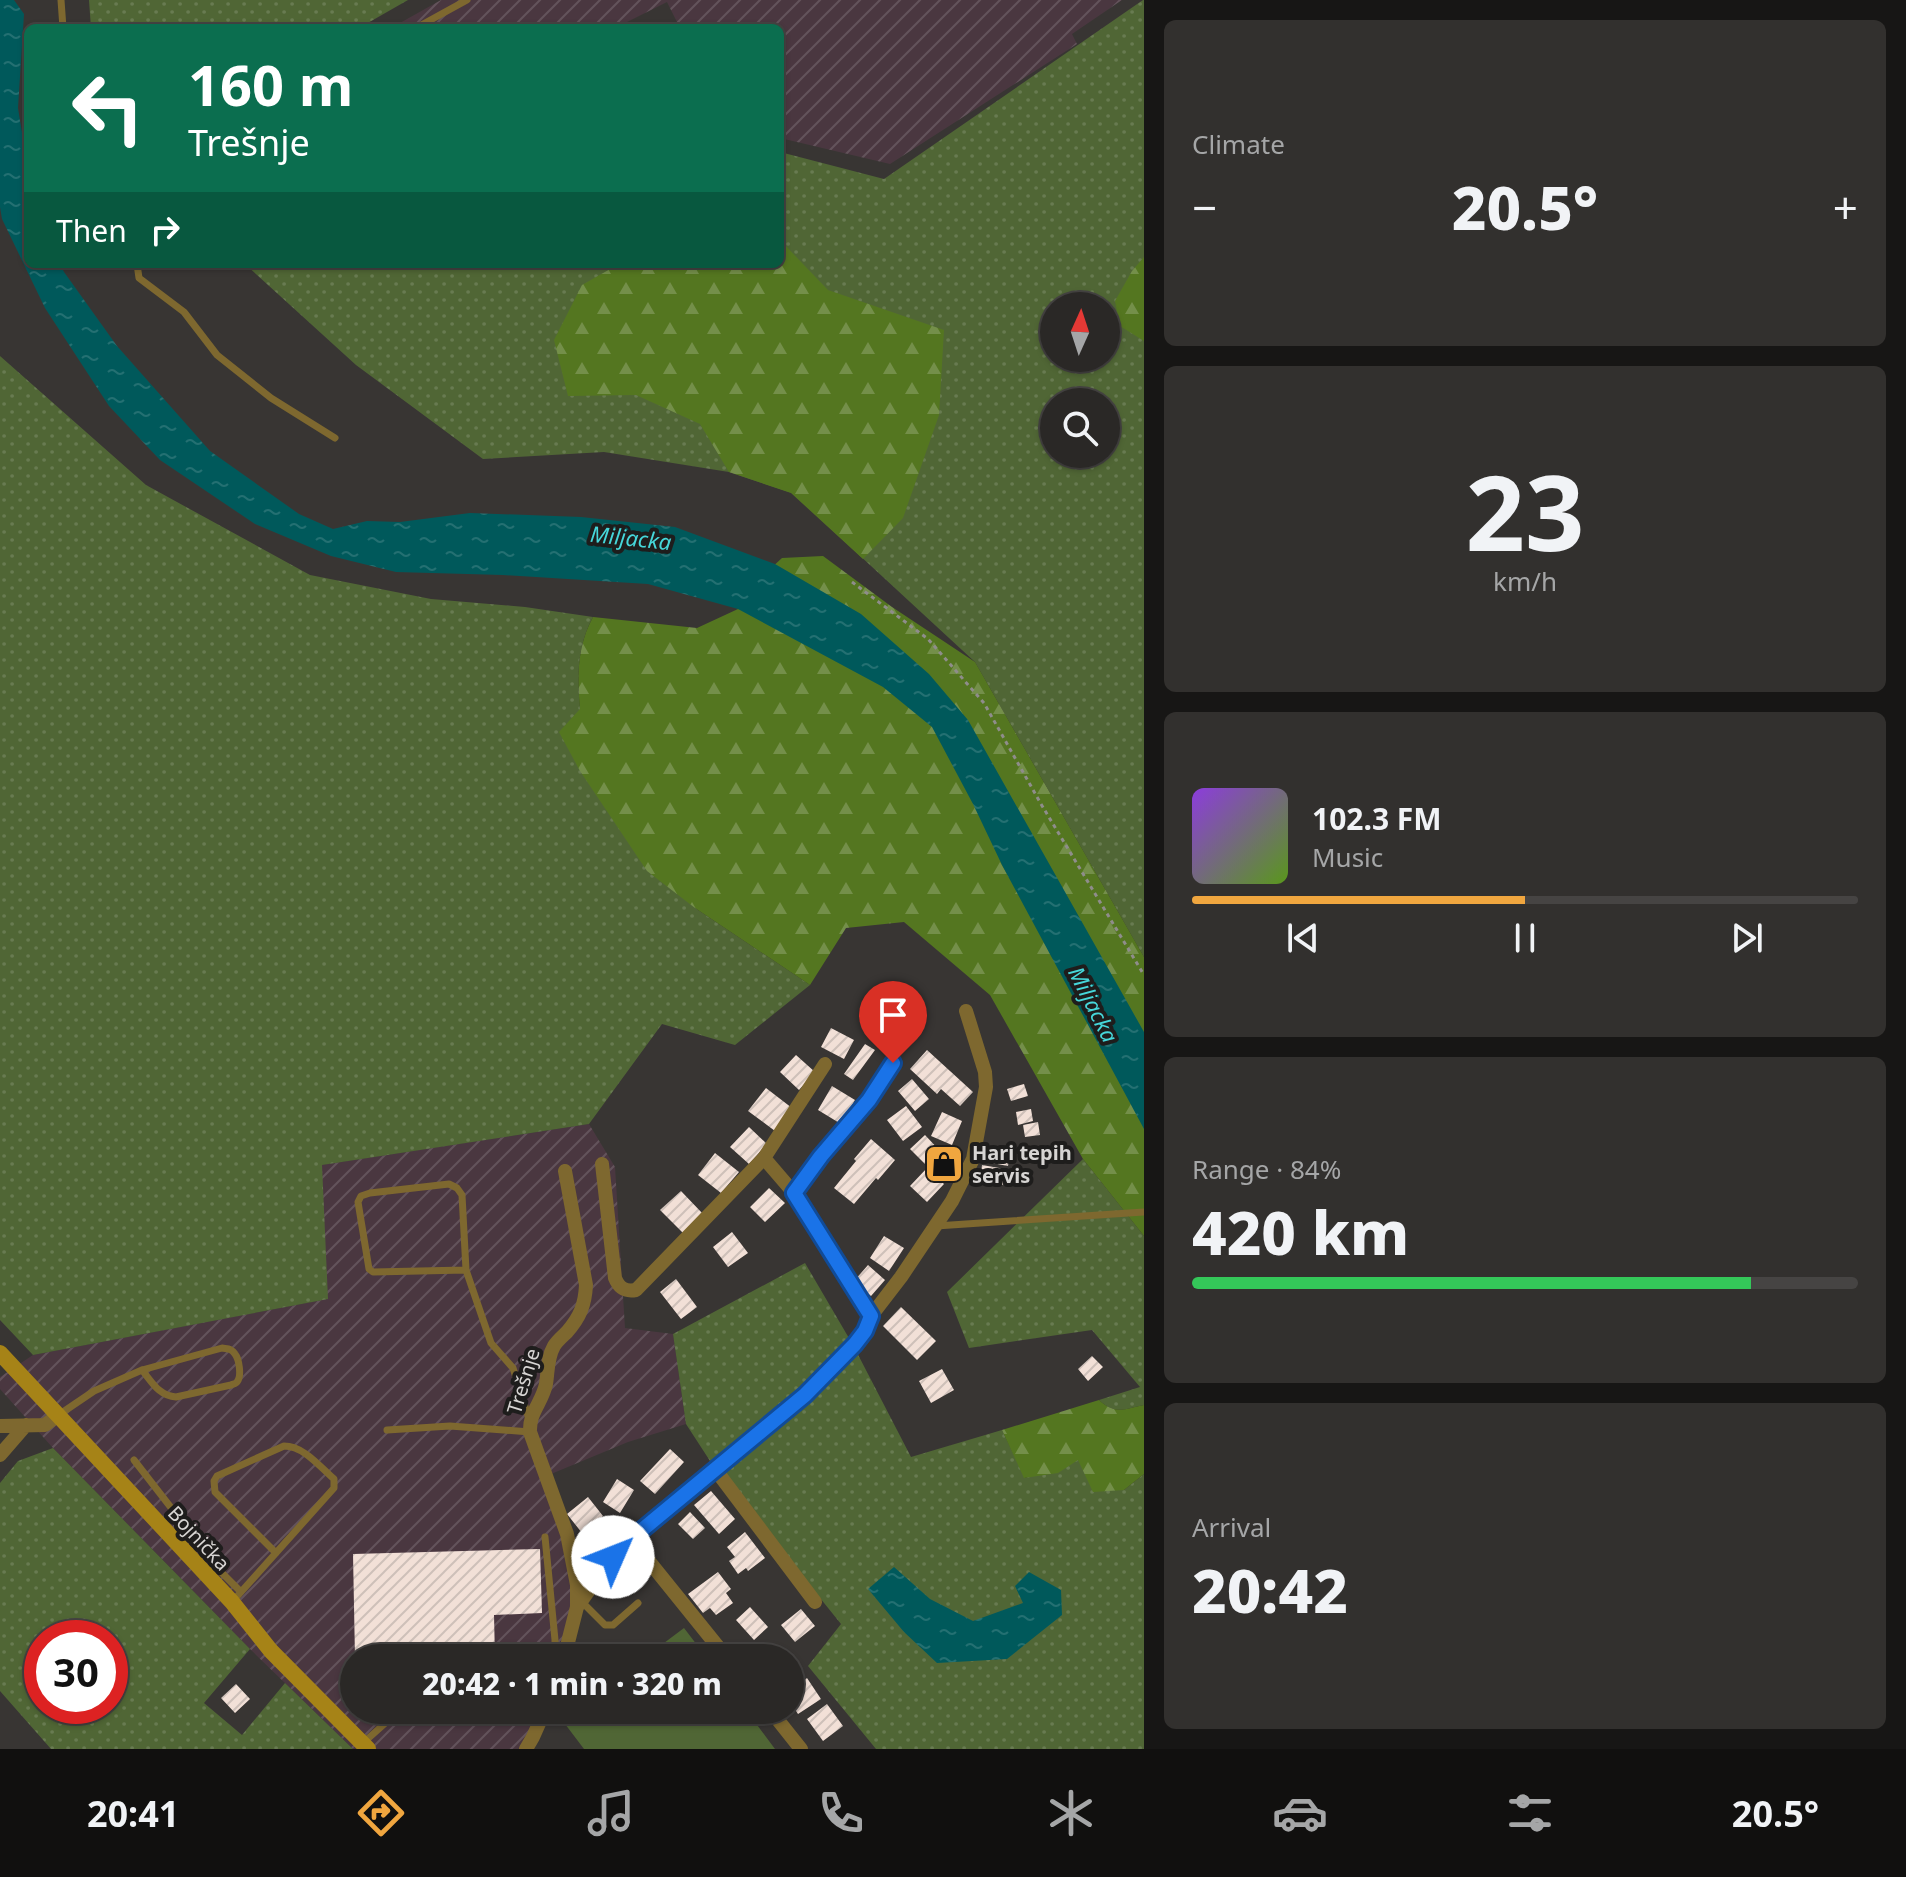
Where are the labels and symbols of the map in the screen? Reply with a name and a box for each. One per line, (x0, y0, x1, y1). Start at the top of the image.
north arrow (1040, 292, 1120, 372)
water label: Miljacka (589, 518, 674, 556)
water label: Miljacka (1062, 961, 1126, 1048)
pin (859, 981, 927, 1063)
place label: Hari tepih servis (972, 1139, 1072, 1189)
shop icon: Hari tepih servis (923, 1143, 965, 1185)
street label: Trešnje (500, 1345, 546, 1417)
street label: Bojnička (162, 1500, 236, 1576)
position arrow (571, 1515, 655, 1599)
speed limit sign: 30 (24, 1620, 128, 1724)

